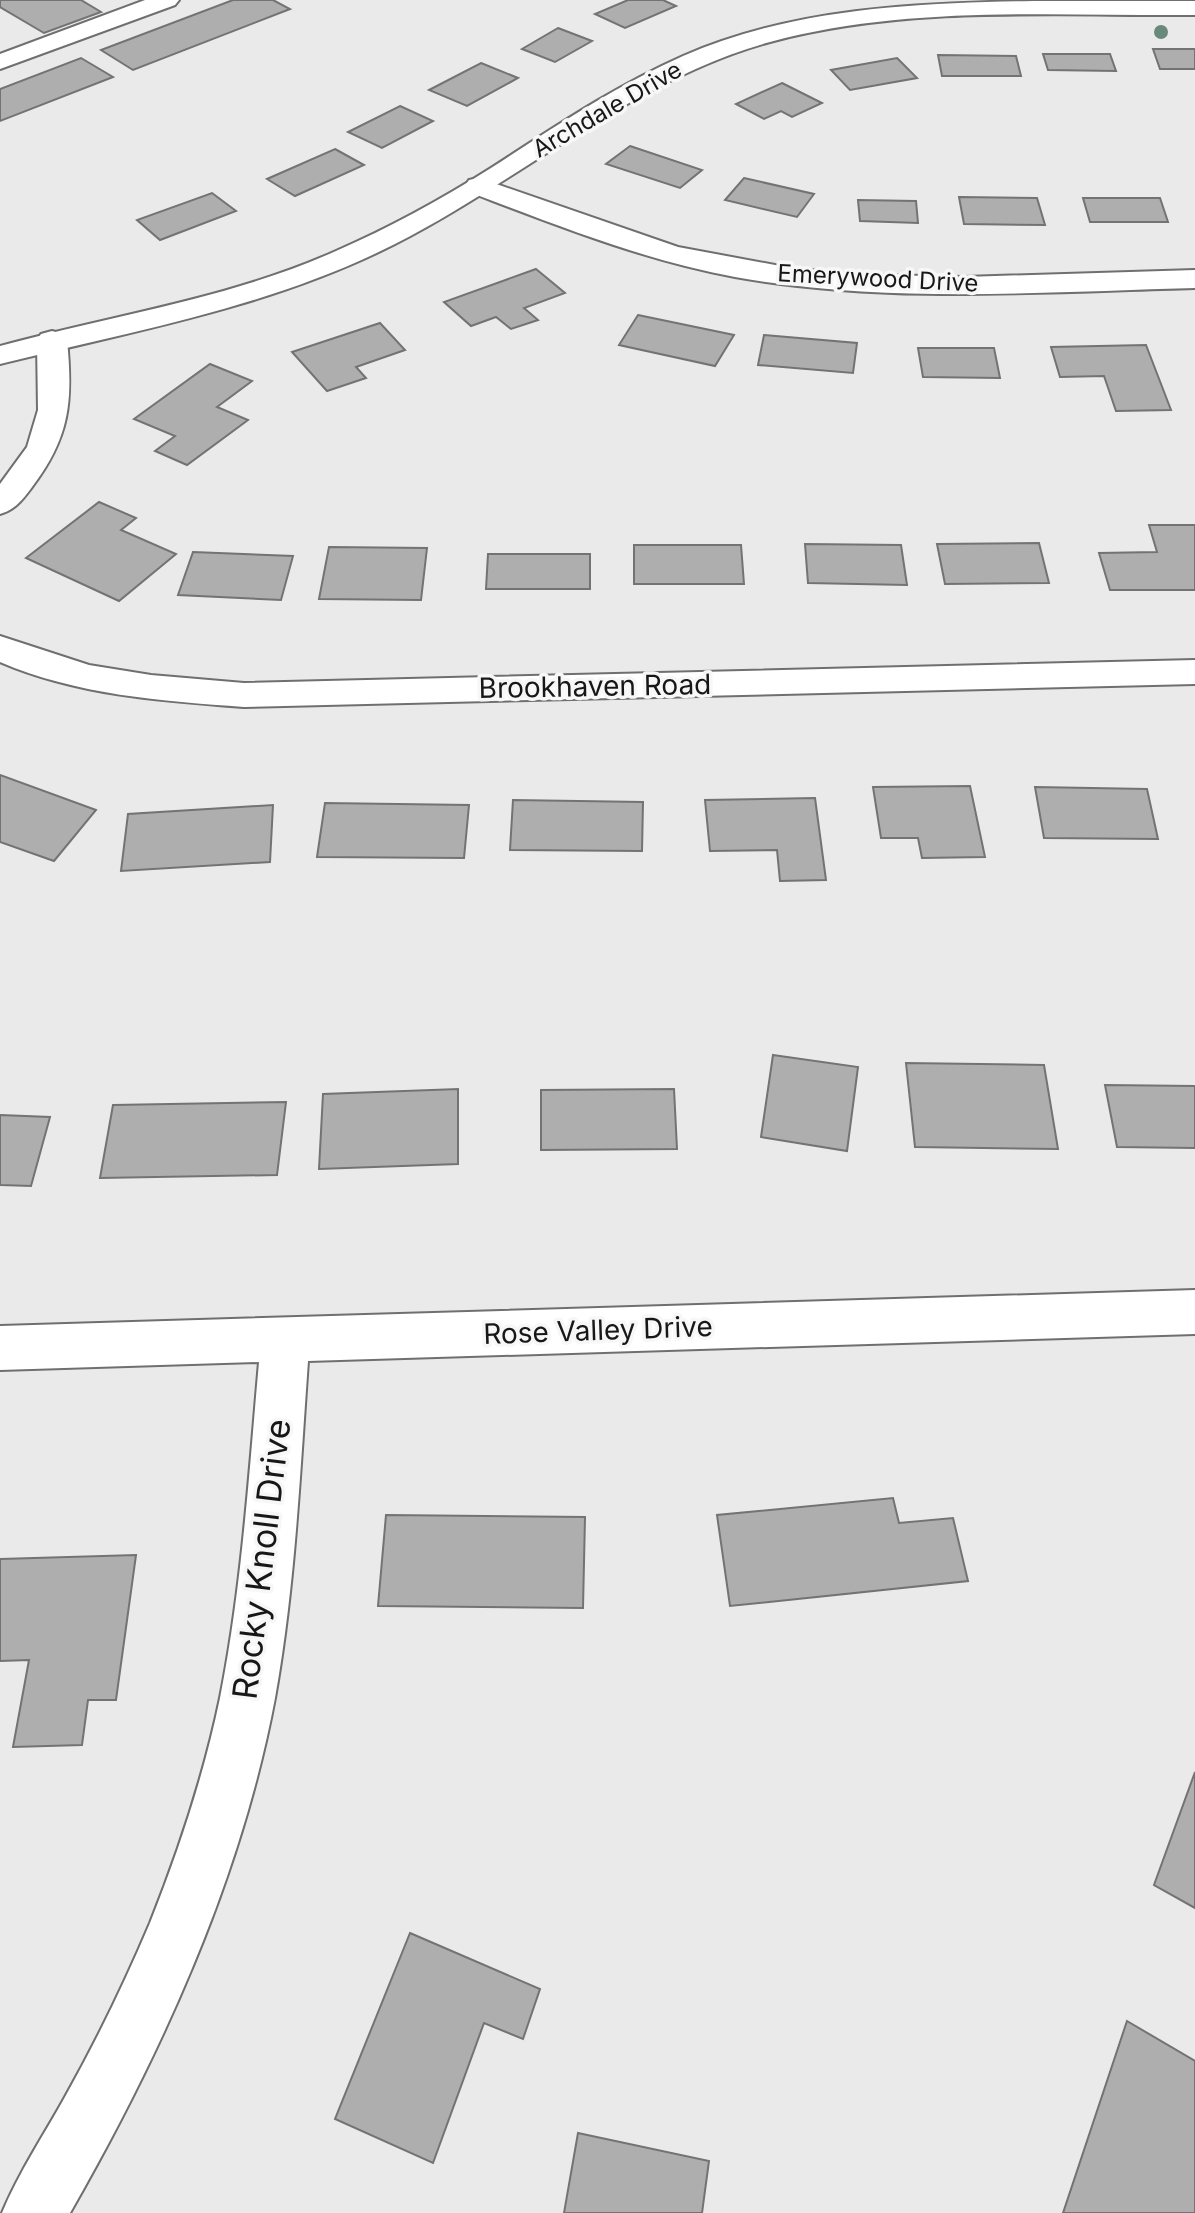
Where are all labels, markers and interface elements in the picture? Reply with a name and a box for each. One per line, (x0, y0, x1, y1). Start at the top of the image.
street label: Archdale Drive (527, 55, 687, 163)
street label: Emerywood Drive (777, 258, 979, 298)
street label: Brookhaven Road (478, 667, 712, 705)
street label: Rose Valley Drive (483, 1309, 713, 1351)
street label: Rocky Knoll Drive (223, 1416, 299, 1702)

